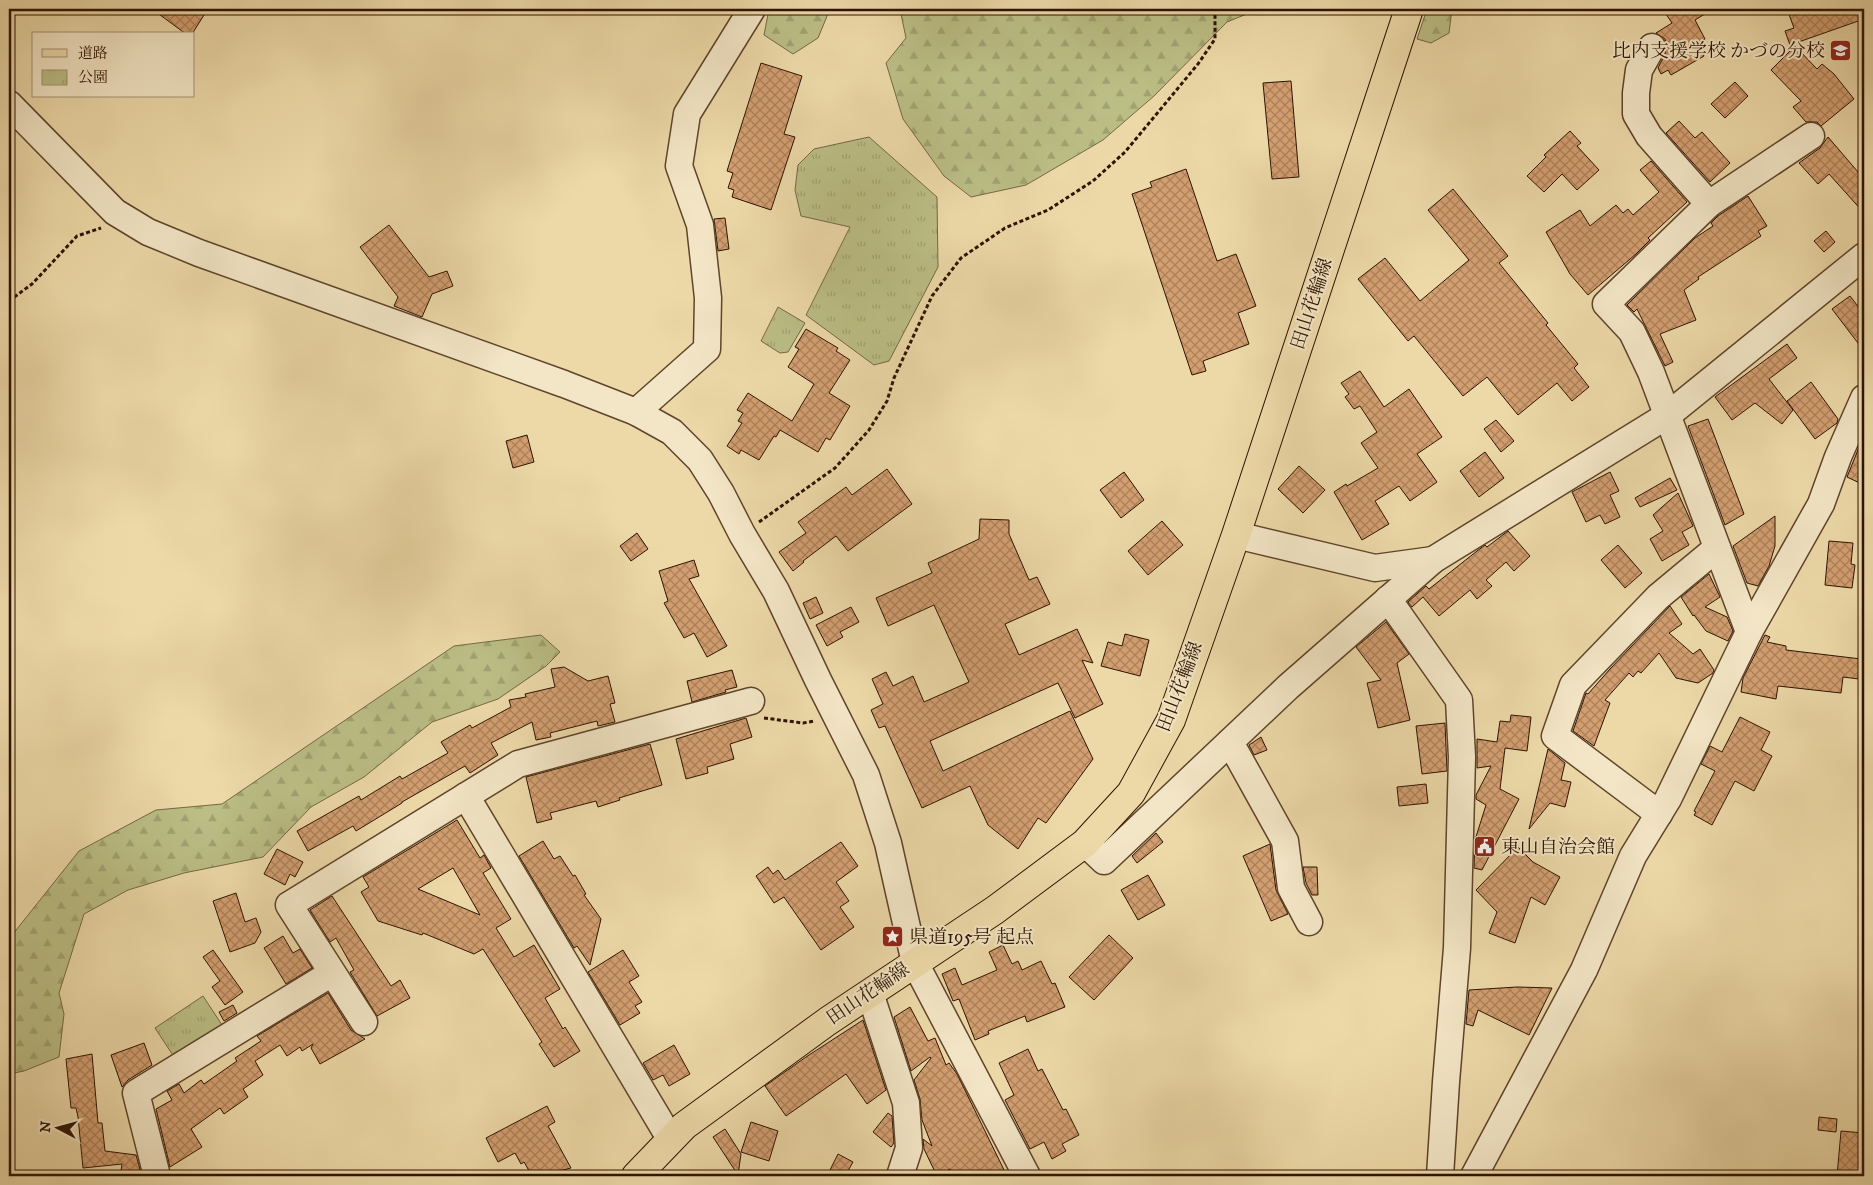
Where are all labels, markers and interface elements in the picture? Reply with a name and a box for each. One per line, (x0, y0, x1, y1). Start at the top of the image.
legend (32, 32, 195, 98)
school or university icon: 比内支援学校 かづの分校 (1829, 39, 1853, 63)
place label: 比内支援学校 かづの分校 (1612, 40, 1825, 63)
text: 道路 (78, 44, 108, 63)
text: 公園 (78, 68, 108, 87)
street label: 田山花輪線 (1286, 255, 1338, 353)
street label: 田山花輪線 (1152, 639, 1208, 735)
public building icon: 東山自治会館 (1473, 835, 1497, 859)
place label: 東山自治会館 (1501, 836, 1615, 859)
place icon: 県道195号 起点 (881, 925, 905, 949)
place label: 県道195号 起点 (909, 926, 1034, 949)
street label: 田山花輪線 (822, 958, 914, 1030)
north arrow (32, 1102, 82, 1152)
text: N (37, 1120, 56, 1133)

